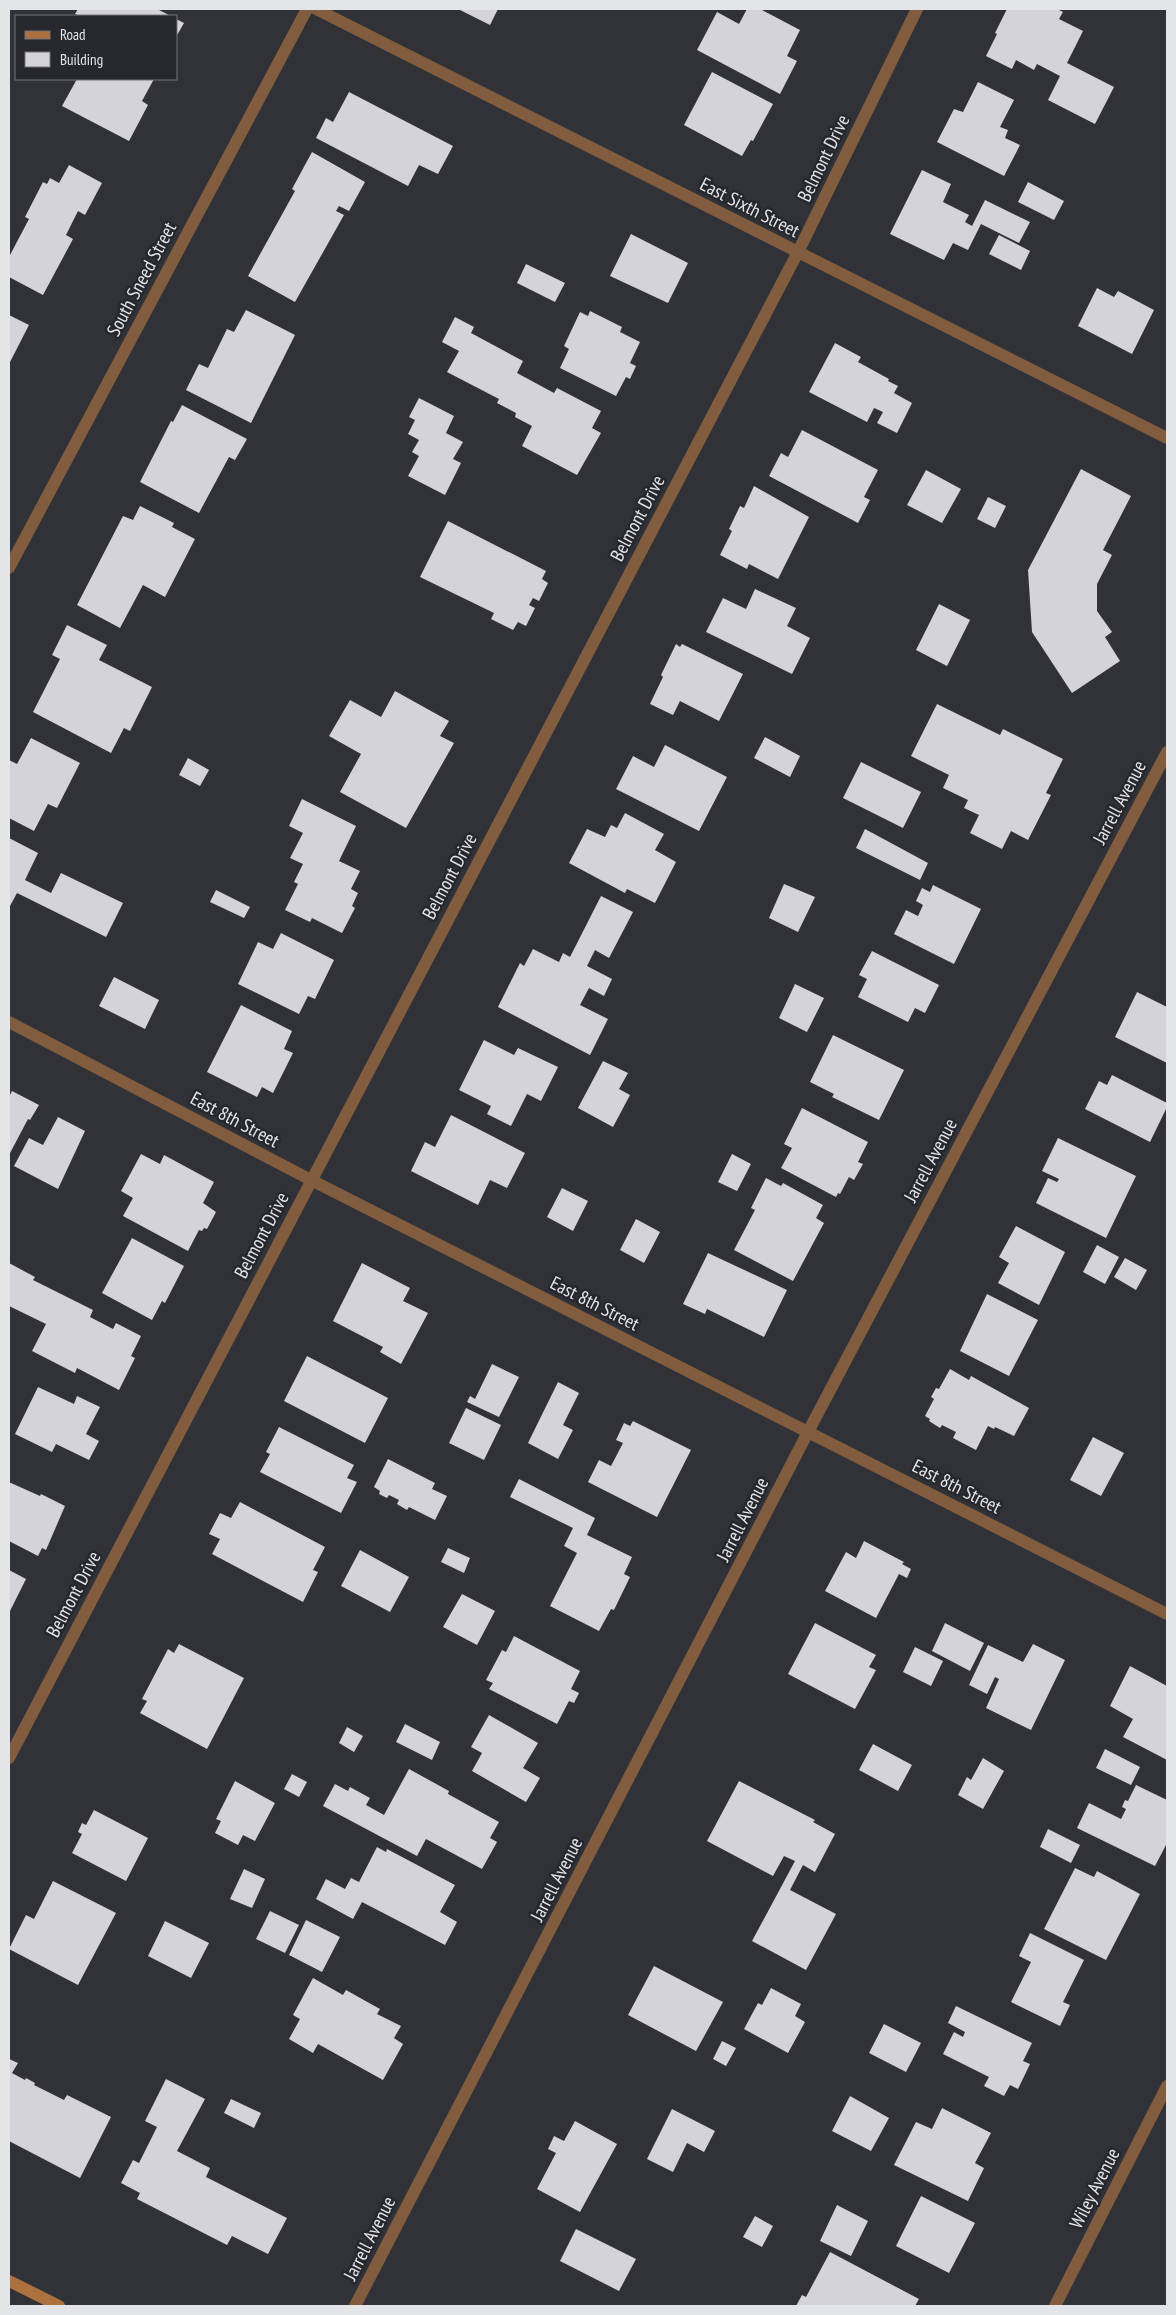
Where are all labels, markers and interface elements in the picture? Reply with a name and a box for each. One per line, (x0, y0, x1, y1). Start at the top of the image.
legend (15, 15, 178, 80)
text: Road (60, 25, 86, 44)
text: Building (60, 50, 103, 69)
street label: Belmont Drive (792, 110, 854, 205)
street label: East Sixth Street (696, 172, 804, 243)
street label: South Sneed Street (101, 217, 181, 340)
street label: Belmont Drive (604, 471, 670, 565)
street label: Jarrell Avenue (1087, 756, 1151, 849)
street label: Belmont Drive (416, 829, 482, 923)
street label: East 8th Street (187, 1086, 284, 1153)
street label: Jarrell Avenue (898, 1114, 962, 1207)
street label: Belmont Drive (228, 1188, 294, 1282)
street label: East 8th Street (546, 1270, 644, 1336)
street label: East 8th Street (908, 1453, 1006, 1519)
street label: Jarrell Avenue (710, 1473, 773, 1566)
street label: Belmont Drive (40, 1547, 106, 1641)
street label: Jarrell Avenue (524, 1833, 587, 1926)
street label: Wiley Avenue (1064, 2144, 1125, 2232)
street label: Jarrell Avenue (337, 2192, 400, 2285)

